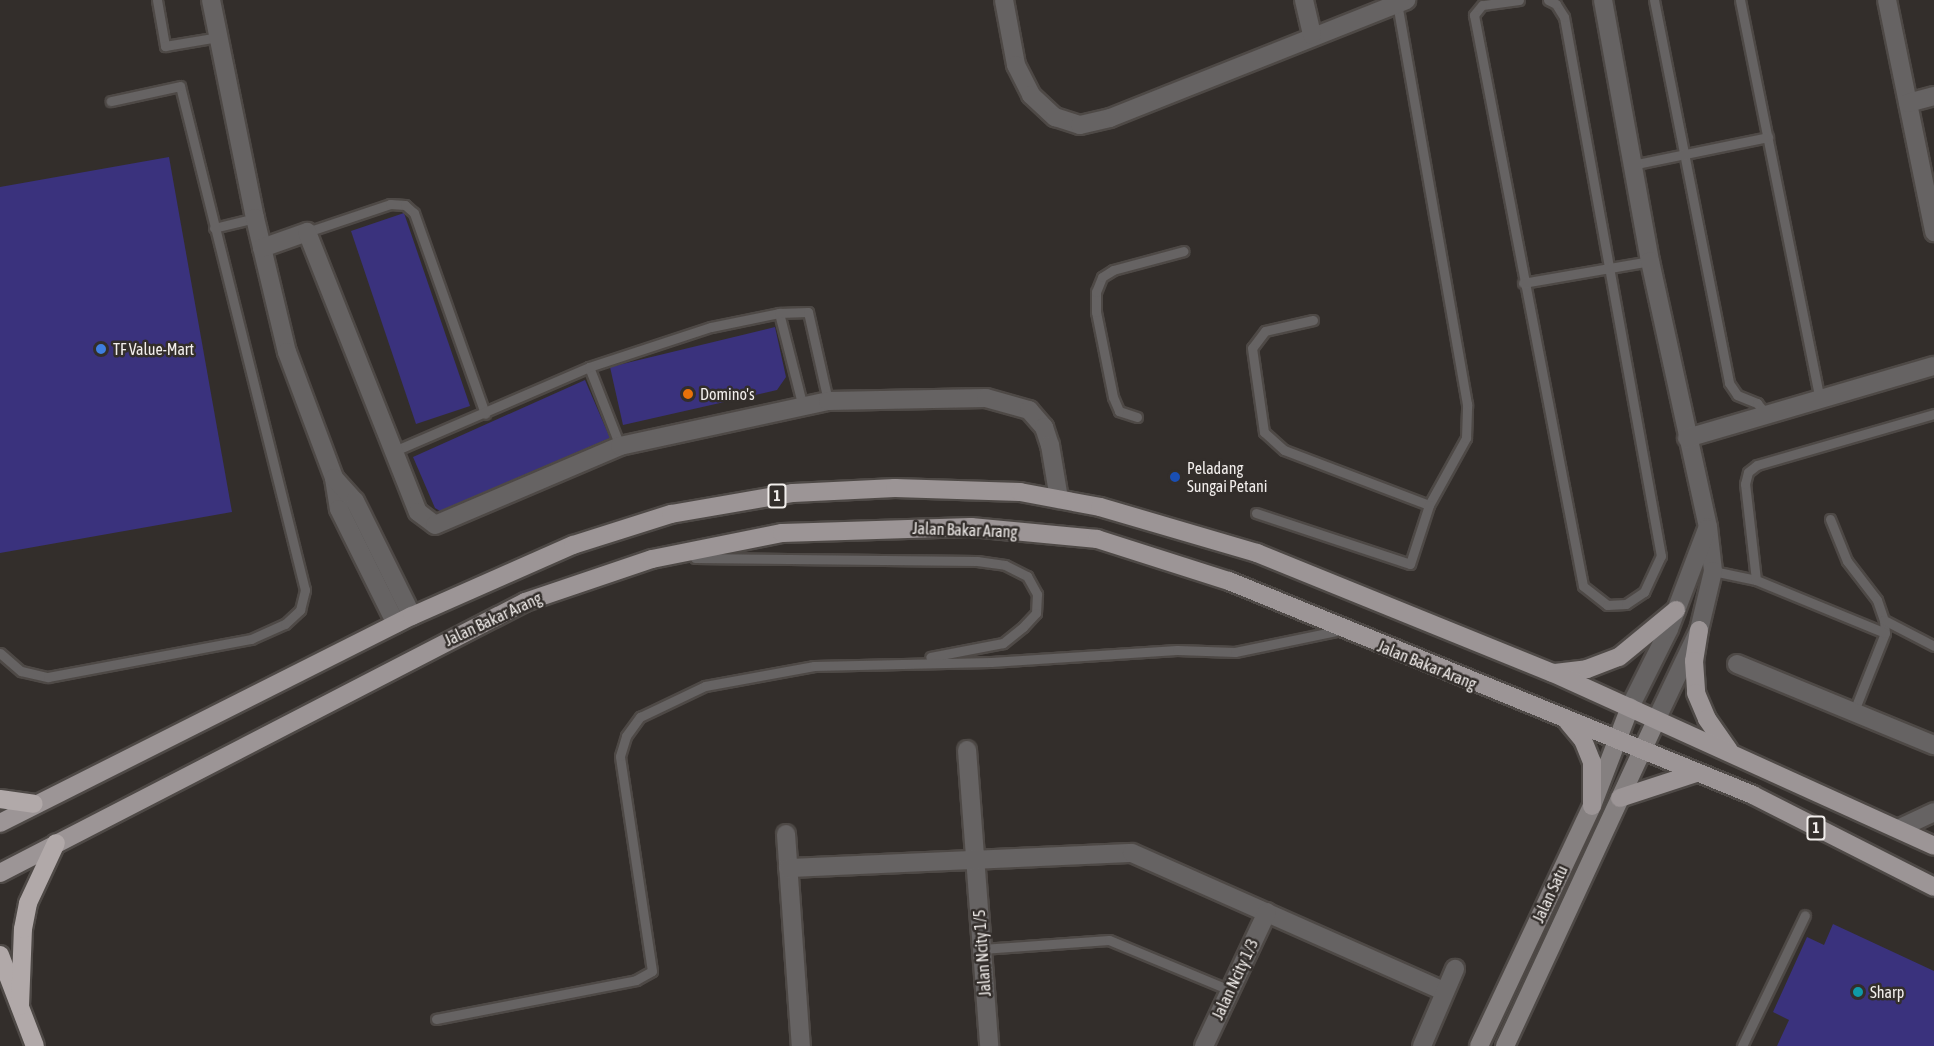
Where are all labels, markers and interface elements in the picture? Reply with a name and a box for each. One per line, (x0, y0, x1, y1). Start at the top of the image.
place label: TF Value-Mart (113, 339, 194, 359)
marker: TF Value-Mart (94, 342, 108, 356)
place label: Domino's (700, 384, 755, 404)
marker: Domino's (681, 387, 695, 401)
place label: Peladang Sungai Petani (1187, 458, 1268, 496)
marker: Peladang Sungai Petani (1168, 470, 1182, 484)
road number: 1 (766, 484, 788, 508)
street label: Jalan Bakar Arang (912, 519, 1018, 541)
street label: Jalan Bakar Arang (441, 588, 545, 650)
street label: Jalan Bakar Arang (1375, 636, 1479, 694)
road number: 1 (1806, 816, 1826, 840)
street label: Jalan Satu (1528, 862, 1572, 926)
street label: Jalan Ncity 1/5 (969, 909, 995, 997)
street label: Jalan Ncity 1/3 (1208, 935, 1262, 1023)
place label: Sharp (1870, 982, 1904, 1002)
marker: Sharp (1851, 985, 1865, 999)

